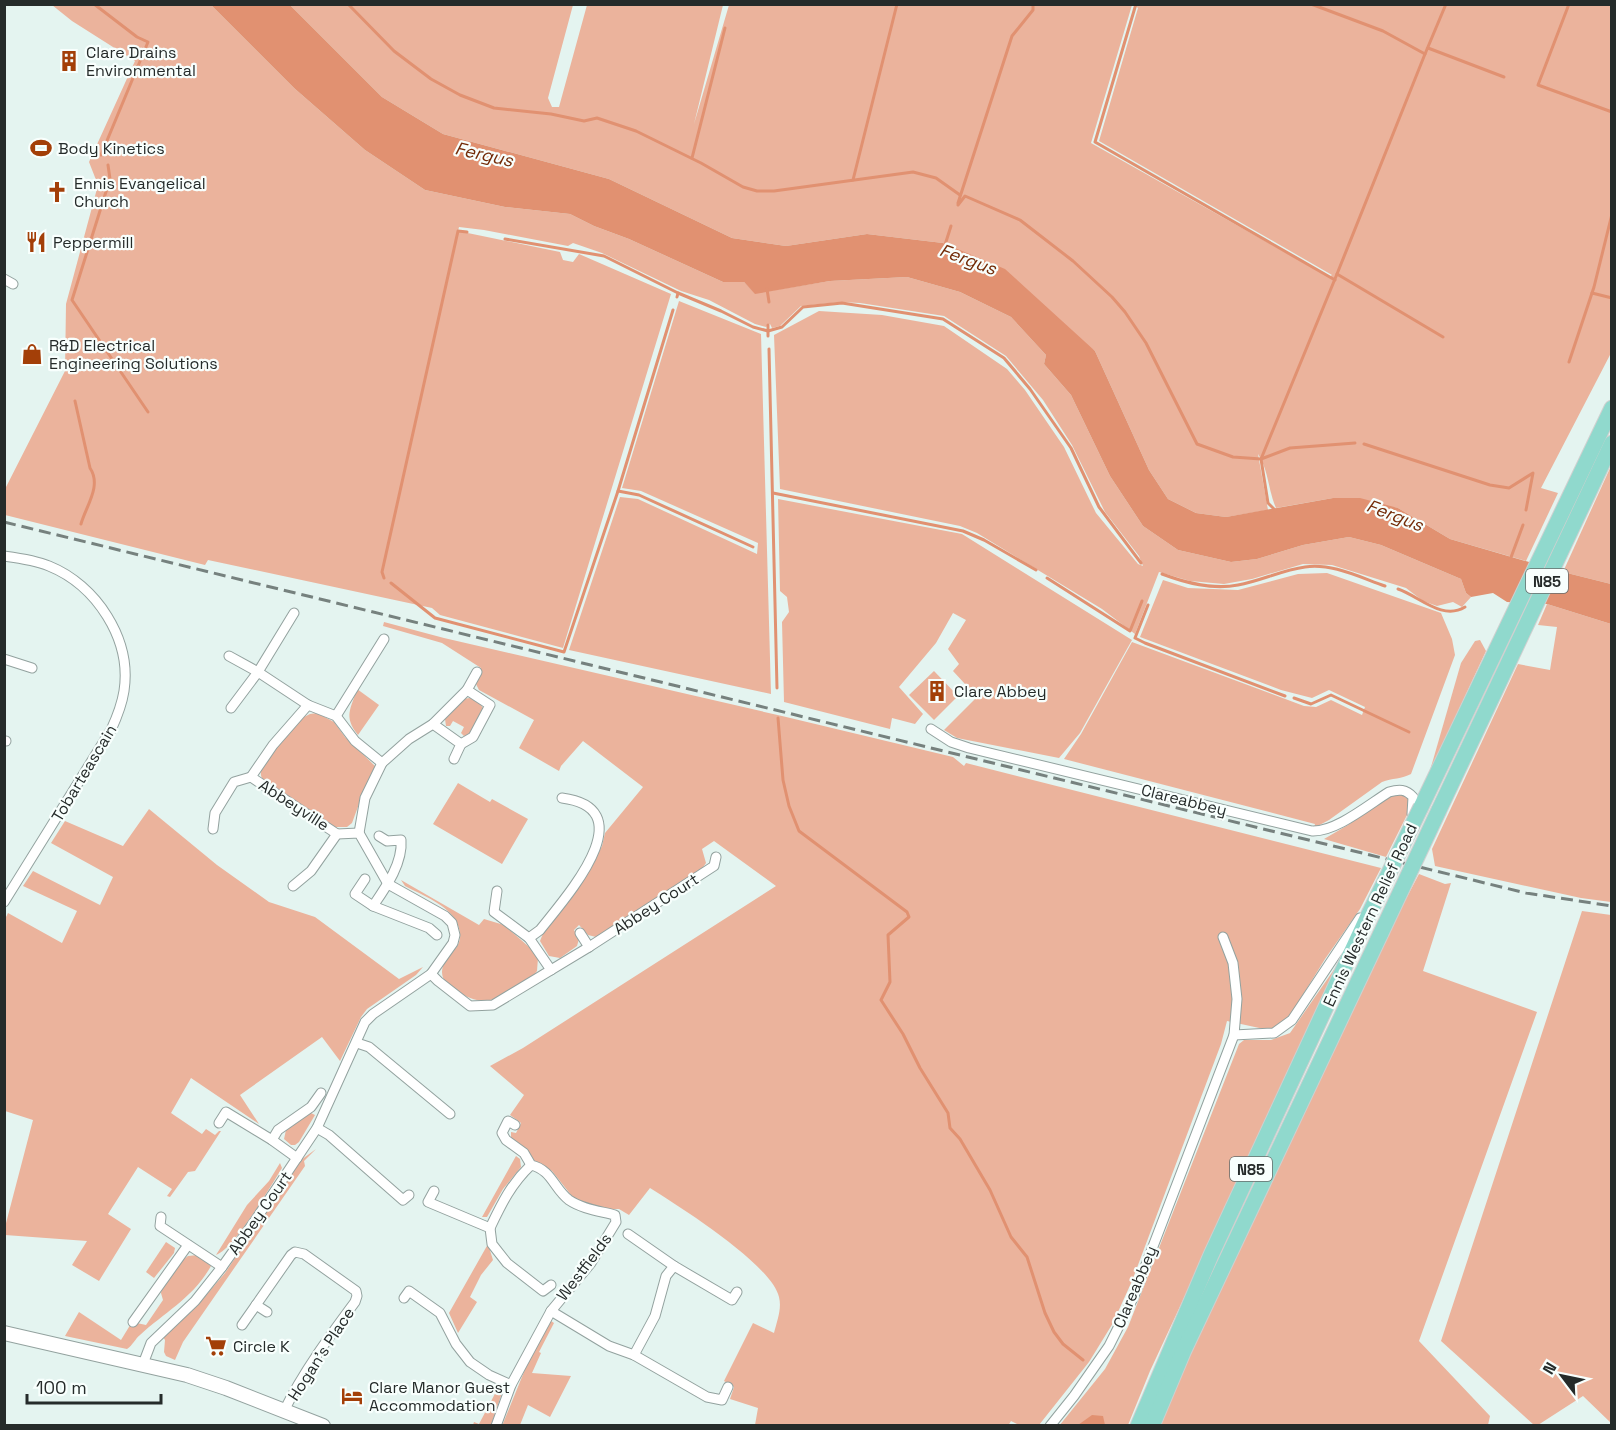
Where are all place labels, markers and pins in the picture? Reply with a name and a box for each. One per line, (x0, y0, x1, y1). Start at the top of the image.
place label: Clare Drains Environmental (86, 42, 196, 81)
building icon: Clare Drains Environmental (57, 49, 81, 73)
sports icon: Body Kinetics (29, 136, 53, 160)
place label: Body Kinetics (58, 138, 165, 159)
place label: Ennis Evangelical Church (74, 173, 206, 212)
church icon: Ennis Evangelical Church (45, 180, 69, 204)
restaurant icon: Peppermill (24, 230, 48, 254)
place label: Peppermill (53, 232, 133, 253)
place label: R&D Electrical Engineering Solutions (49, 335, 218, 374)
shop icon: R&D Electrical Engineering Solutions (20, 342, 44, 366)
building icon: Clare Abbey (925, 679, 949, 703)
place label: Clare Abbey (954, 681, 1046, 702)
supermarket icon: Circle K (204, 1334, 228, 1358)
place label: Circle K (233, 1336, 290, 1357)
place label: Clare Manor Guest Accommodation (369, 1377, 510, 1416)
hotel icon: Clare Manor Guest Accommodation (340, 1384, 364, 1408)

